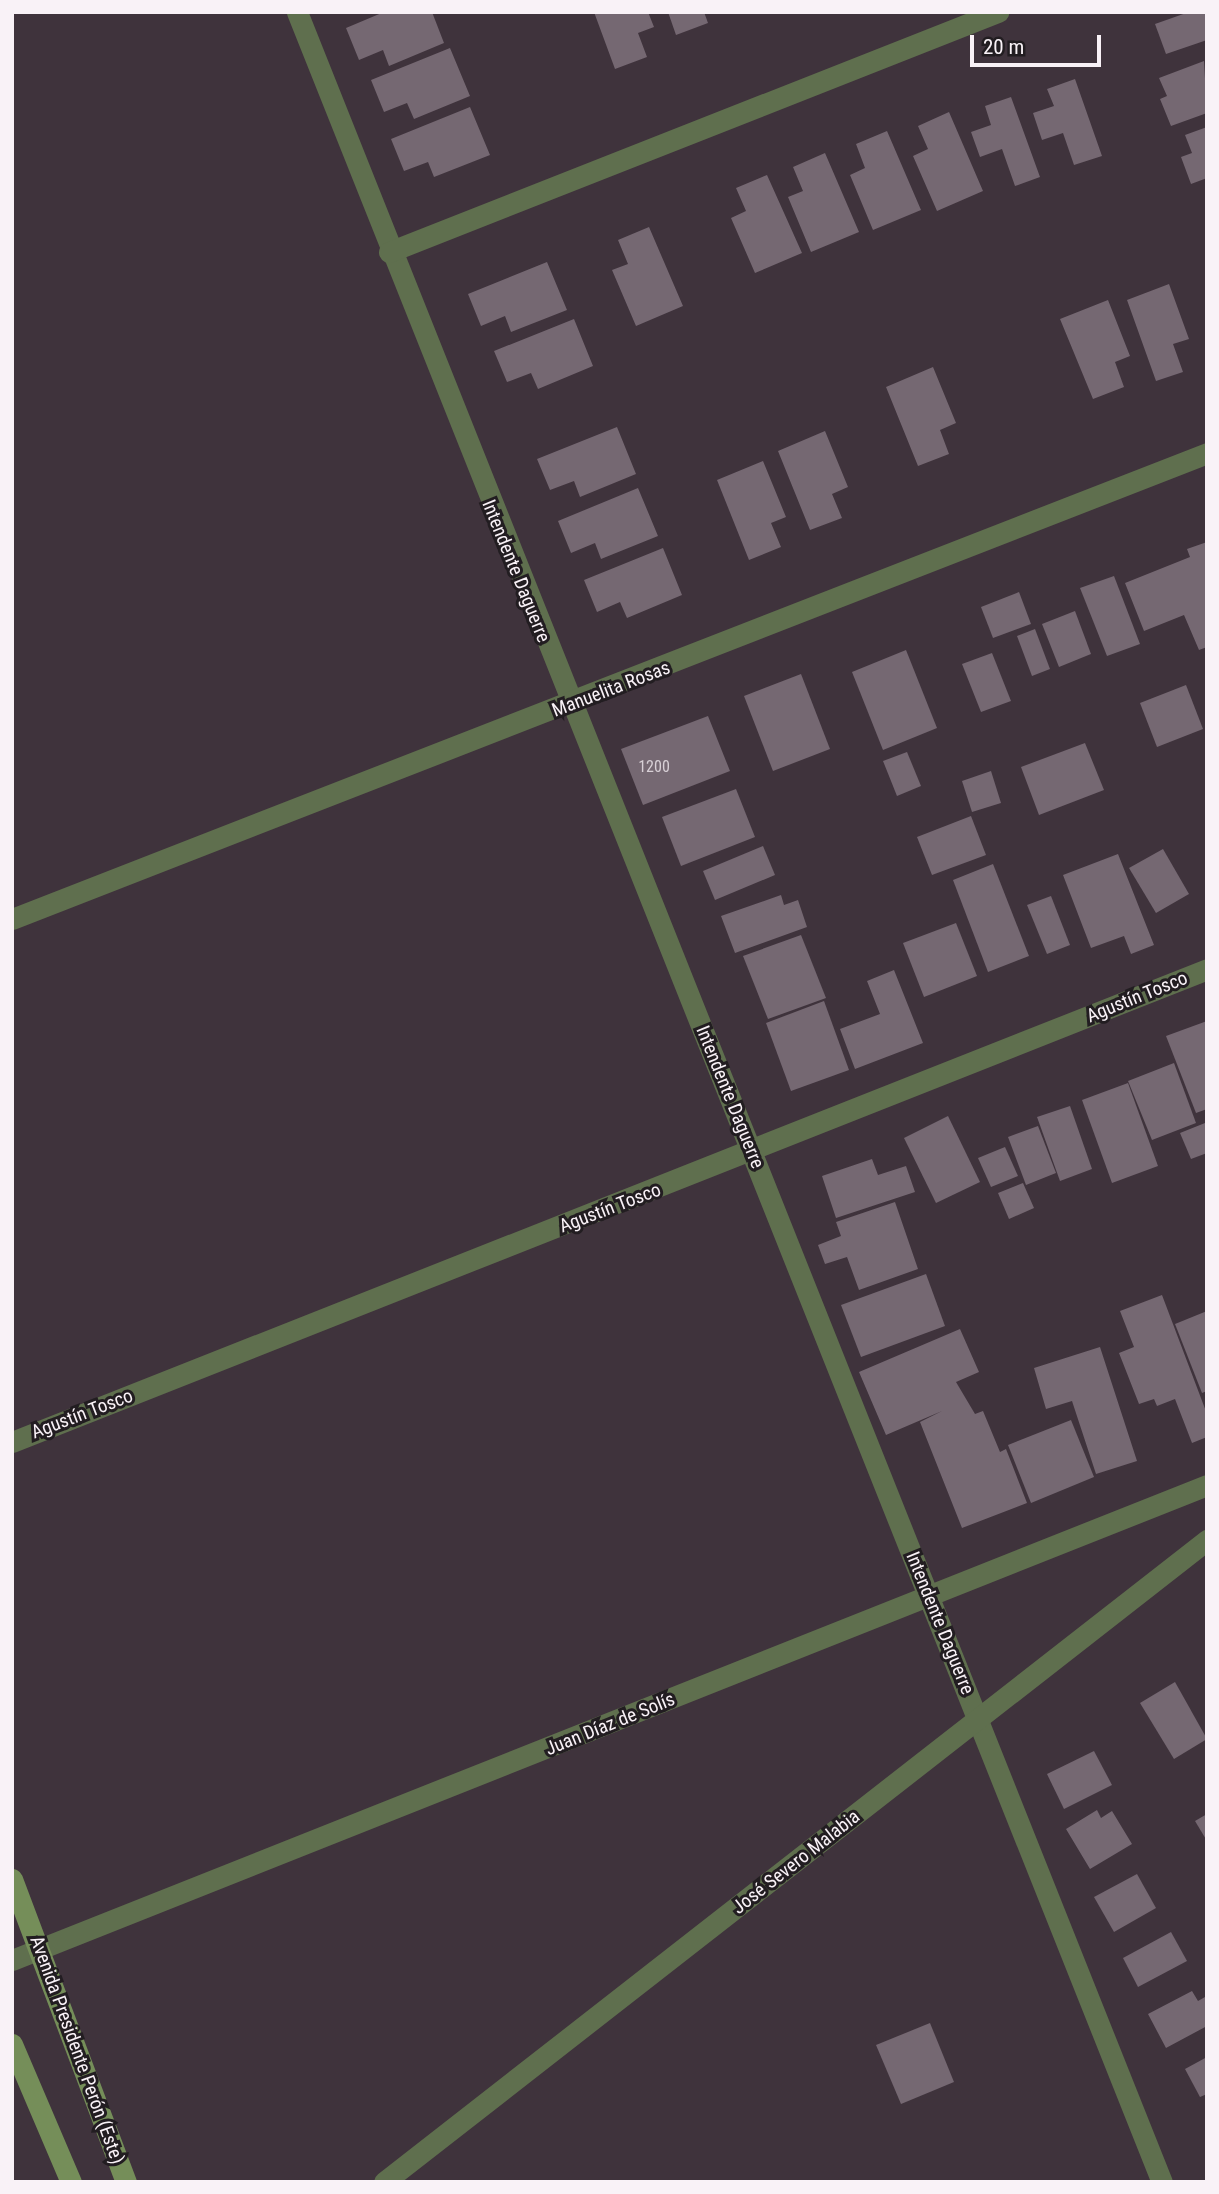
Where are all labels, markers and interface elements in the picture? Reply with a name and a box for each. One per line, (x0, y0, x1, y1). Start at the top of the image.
scale bar (974, 21, 1105, 65)
text: 20 m (983, 35, 1024, 59)
street label: Intendente Daguerre (477, 496, 555, 646)
street label: Manuelita Rosas (549, 656, 673, 722)
house number: 1200 (638, 757, 670, 777)
street label: Agustín Tosco (1083, 966, 1191, 1028)
street label: Intendente Daguerre (691, 1022, 769, 1172)
street label: Agustín Tosco (556, 1178, 664, 1238)
street label: Agustín Tosco (28, 1384, 136, 1444)
street label: Intendente Daguerre (901, 1548, 979, 1698)
street label: Juan Díaz de Solís (542, 1688, 678, 1760)
street label: José Severo Malabia (728, 1805, 864, 1919)
street label: Avenida Presidente Perón (Este) (25, 1933, 129, 2167)

